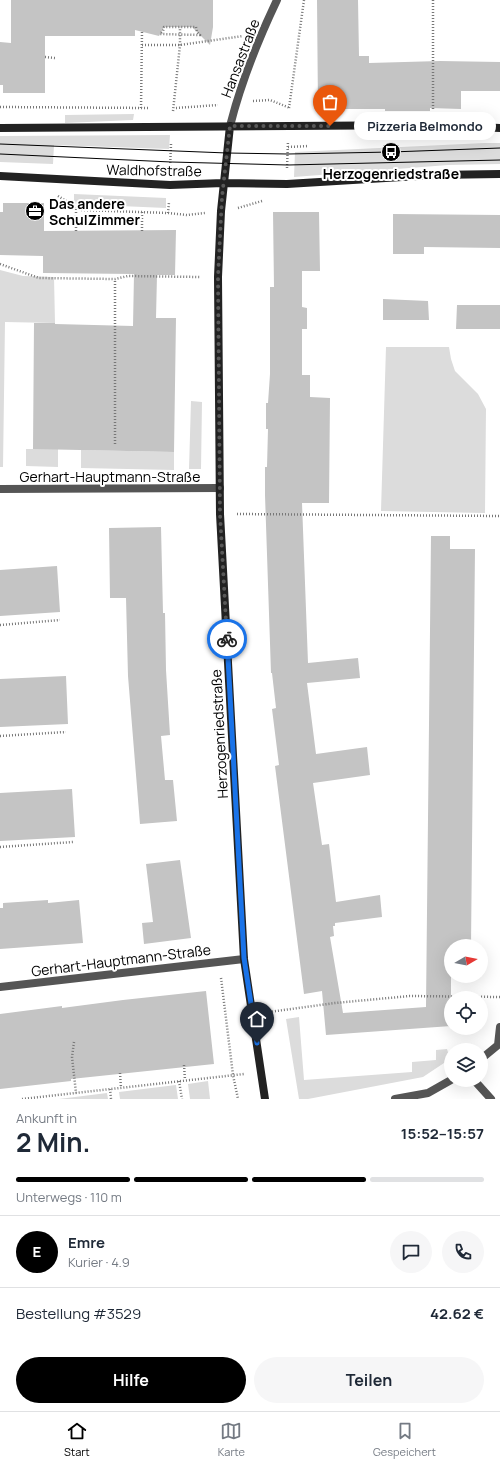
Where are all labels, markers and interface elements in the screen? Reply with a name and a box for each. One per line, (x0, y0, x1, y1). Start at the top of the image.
street label: Hansastraße (216, 16, 264, 100)
pin (313, 85, 347, 126)
icon: bag (319, 91, 341, 113)
callout: Pizzeria Belmondo (354, 112, 496, 140)
text: Pizzeria Belmondo (367, 117, 483, 135)
bus stop icon: Herzogenriedstraße (380, 141, 402, 163)
street label: Waldhofstraße (106, 160, 202, 180)
place label: Herzogenriedstraße (323, 164, 459, 183)
place label: Das andere SchulZimmer (49, 194, 140, 229)
office icon: Das andere SchulZimmer (24, 200, 46, 222)
street label: Gerhart-Hauptmann-Straße (20, 467, 200, 486)
courier (207, 619, 247, 659)
icon: bike (216, 628, 238, 650)
street label: Herzogenriedstraße (206, 669, 232, 799)
north arrow (444, 939, 488, 983)
map controls (444, 939, 488, 1087)
street label: Gerhart-Hauptmann-Straße (30, 940, 212, 980)
button: locate (444, 991, 488, 1035)
pin (240, 1002, 274, 1043)
icon: home (246, 1008, 268, 1030)
button: layers (444, 1043, 488, 1087)
text: Ankunft in (16, 1109, 77, 1127)
text: 15:52–15:57 (401, 1123, 484, 1144)
text: 2 Min. (16, 1124, 90, 1160)
text: Unterwegs · 110 m (16, 1188, 122, 1206)
button: chat (390, 1231, 432, 1273)
button: phone (442, 1231, 484, 1273)
text: Emre (68, 1232, 105, 1253)
text: E (33, 1241, 41, 1262)
text: Kurier · 4.9 (68, 1253, 130, 1271)
text: Bestellung #3529 (16, 1303, 141, 1324)
text: 42.62 € (430, 1303, 484, 1324)
button: Hilfe (16, 1357, 246, 1403)
button: Teilen (254, 1357, 484, 1403)
tab: Start (64, 1420, 90, 1459)
tab: Karte (218, 1420, 245, 1459)
tab: Gespeichert (373, 1420, 436, 1459)

